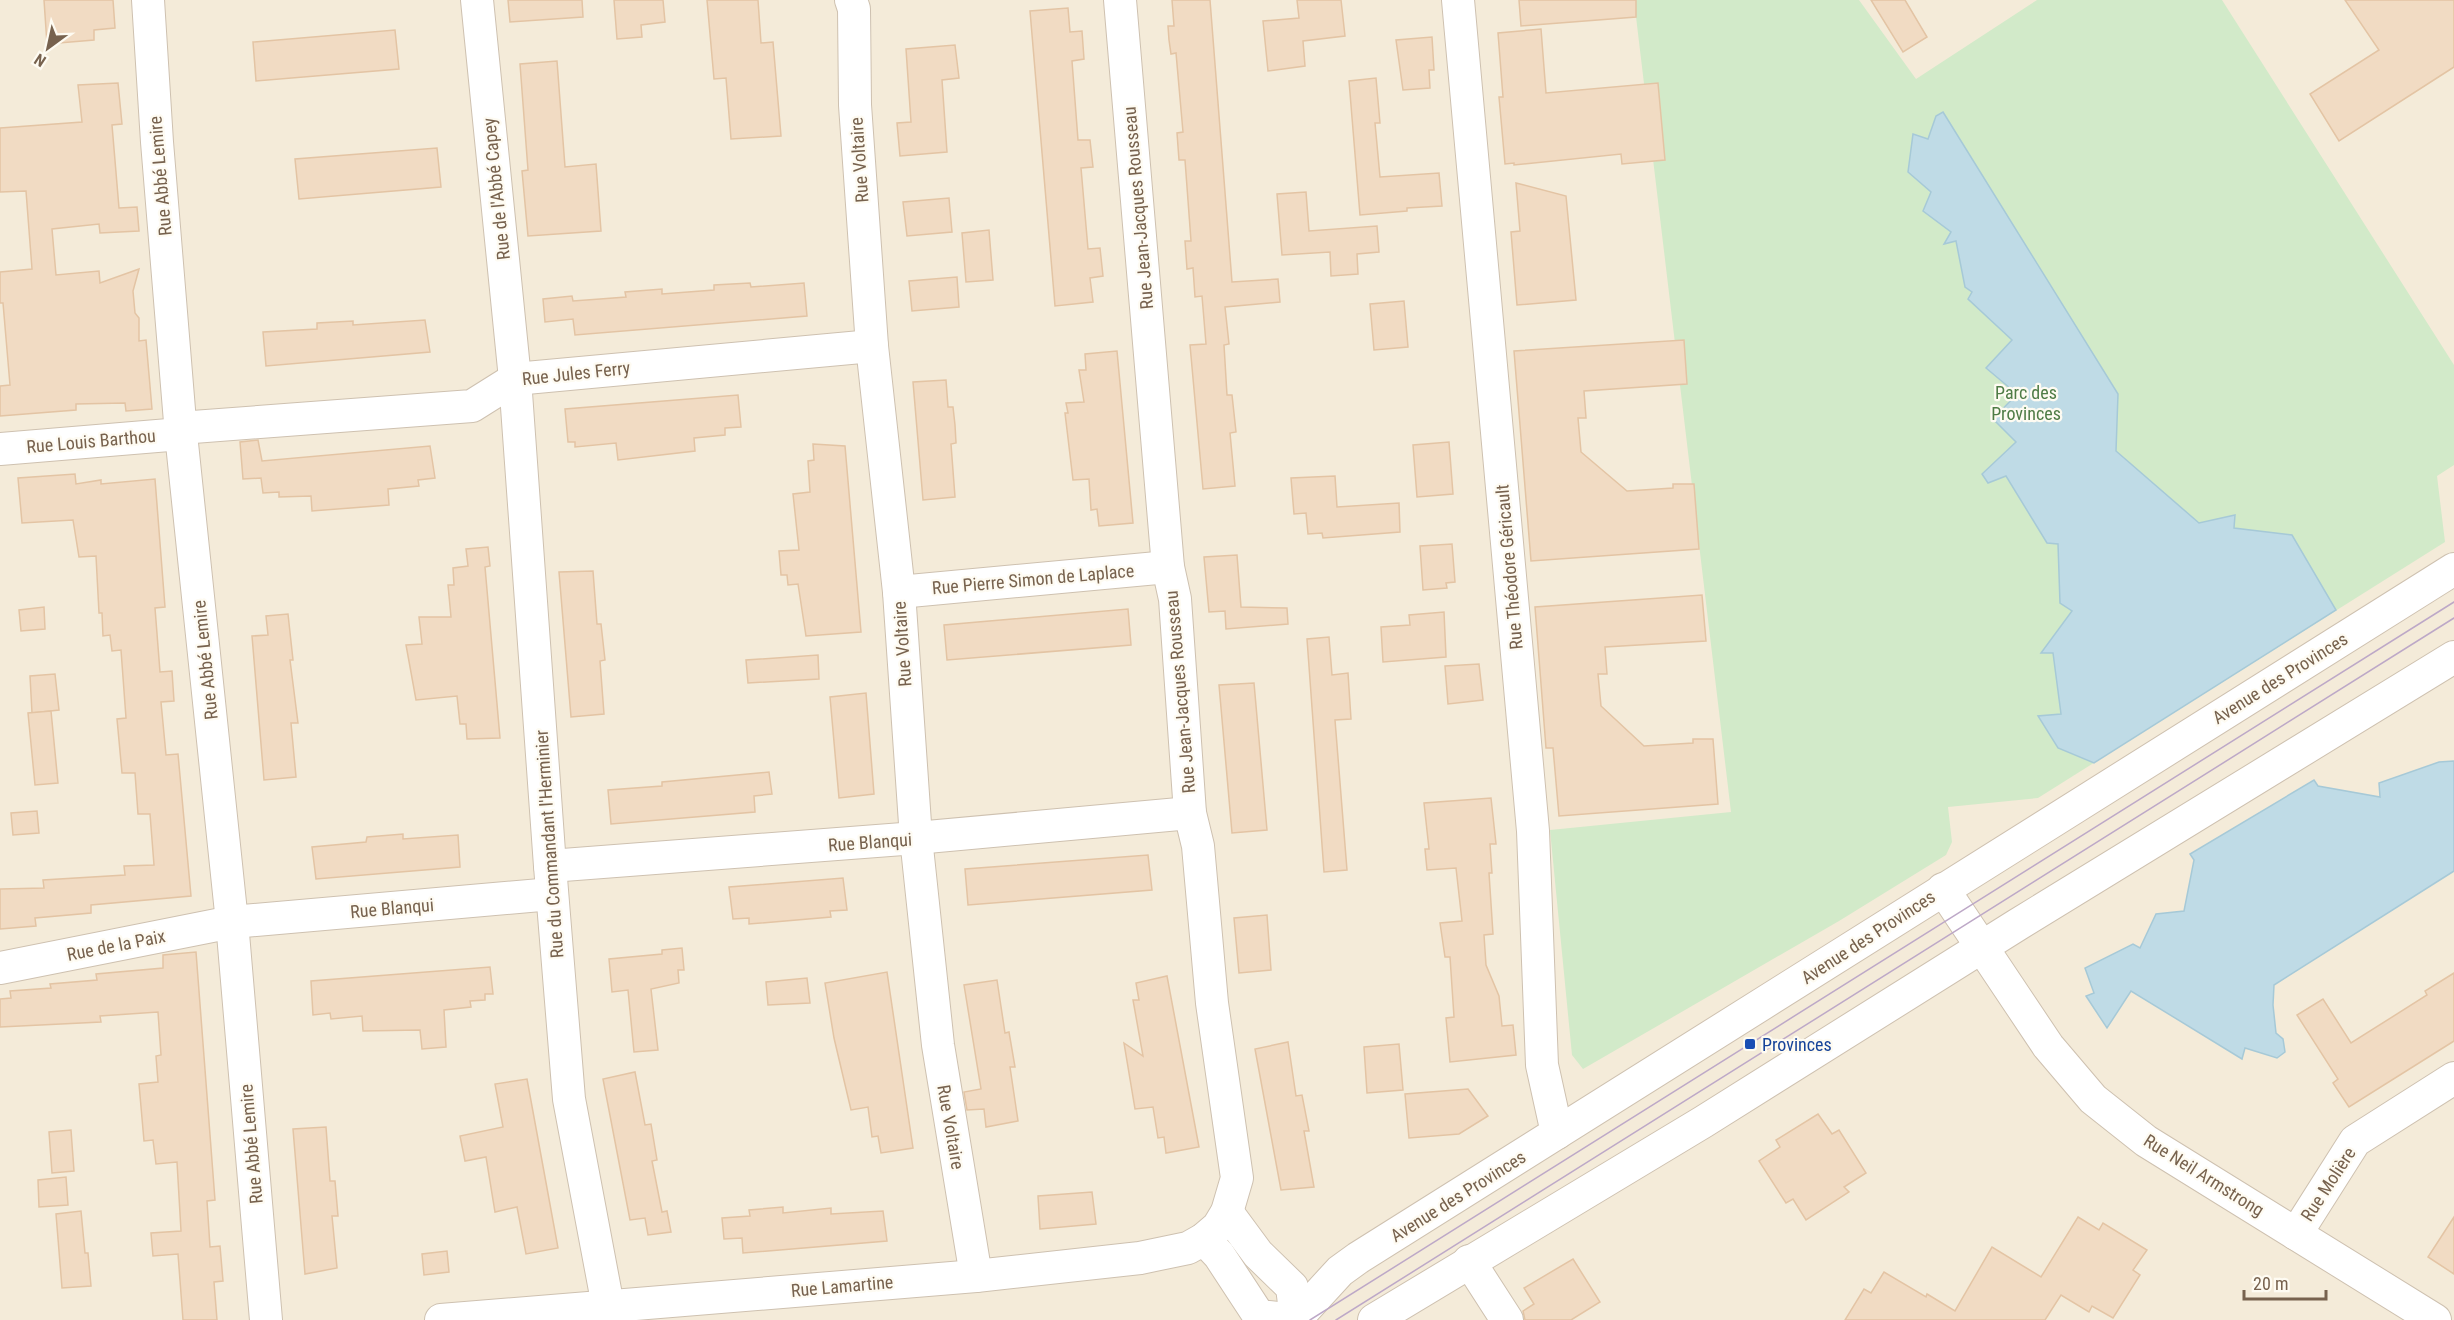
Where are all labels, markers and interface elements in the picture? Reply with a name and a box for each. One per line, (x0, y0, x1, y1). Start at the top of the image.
north arrow (18, 18, 78, 78)
text: N (31, 50, 49, 71)
street label: Rue Jean-Jacques Rousseau (1119, 106, 1157, 310)
street label: Rue Abbé Lemire (144, 115, 176, 237)
street label: Rue de l'Abbé Capey (478, 116, 514, 261)
street label: Rue Voltaire (846, 117, 872, 203)
street label: Rue Jules Ferry (521, 357, 632, 389)
park label: Parc des Provinces (1991, 382, 2061, 424)
street label: Rue Louis Barthou (25, 425, 157, 457)
street label: Rue Théodore Géricault (1491, 484, 1527, 650)
street label: Rue Pierre Simon de Laplace (931, 560, 1135, 598)
street label: Rue Jean-Jacques Rousseau (1161, 590, 1199, 794)
street label: Rue Abbé Lemire (188, 599, 222, 721)
street label: Rue Voltaire (889, 601, 915, 687)
street label: Avenue des Provinces (2209, 628, 2351, 728)
street label: Rue du Commandant l'Herminier (531, 729, 567, 959)
street label: Rue Blanqui (827, 829, 913, 855)
street label: Avenue des Provinces (1797, 886, 1939, 988)
street label: Rue Blanqui (349, 894, 435, 922)
street label: Rue de la Paix (65, 925, 167, 965)
place label: Provinces (1762, 1034, 1832, 1055)
marker: Provinces (1743, 1037, 1757, 1051)
street label: Rue Abbé Lemire (235, 1083, 267, 1205)
street label: Rue Voltaire (933, 1083, 969, 1171)
street label: Rue Neil Armstrong (2140, 1130, 2268, 1220)
street label: Rue Molière (2296, 1143, 2360, 1225)
street label: Avenue des Provinces (1387, 1146, 1529, 1246)
scale bar (2244, 1263, 2326, 1301)
street label: Rue Lamartine (790, 1271, 894, 1301)
text: 20 m (2253, 1273, 2288, 1294)

